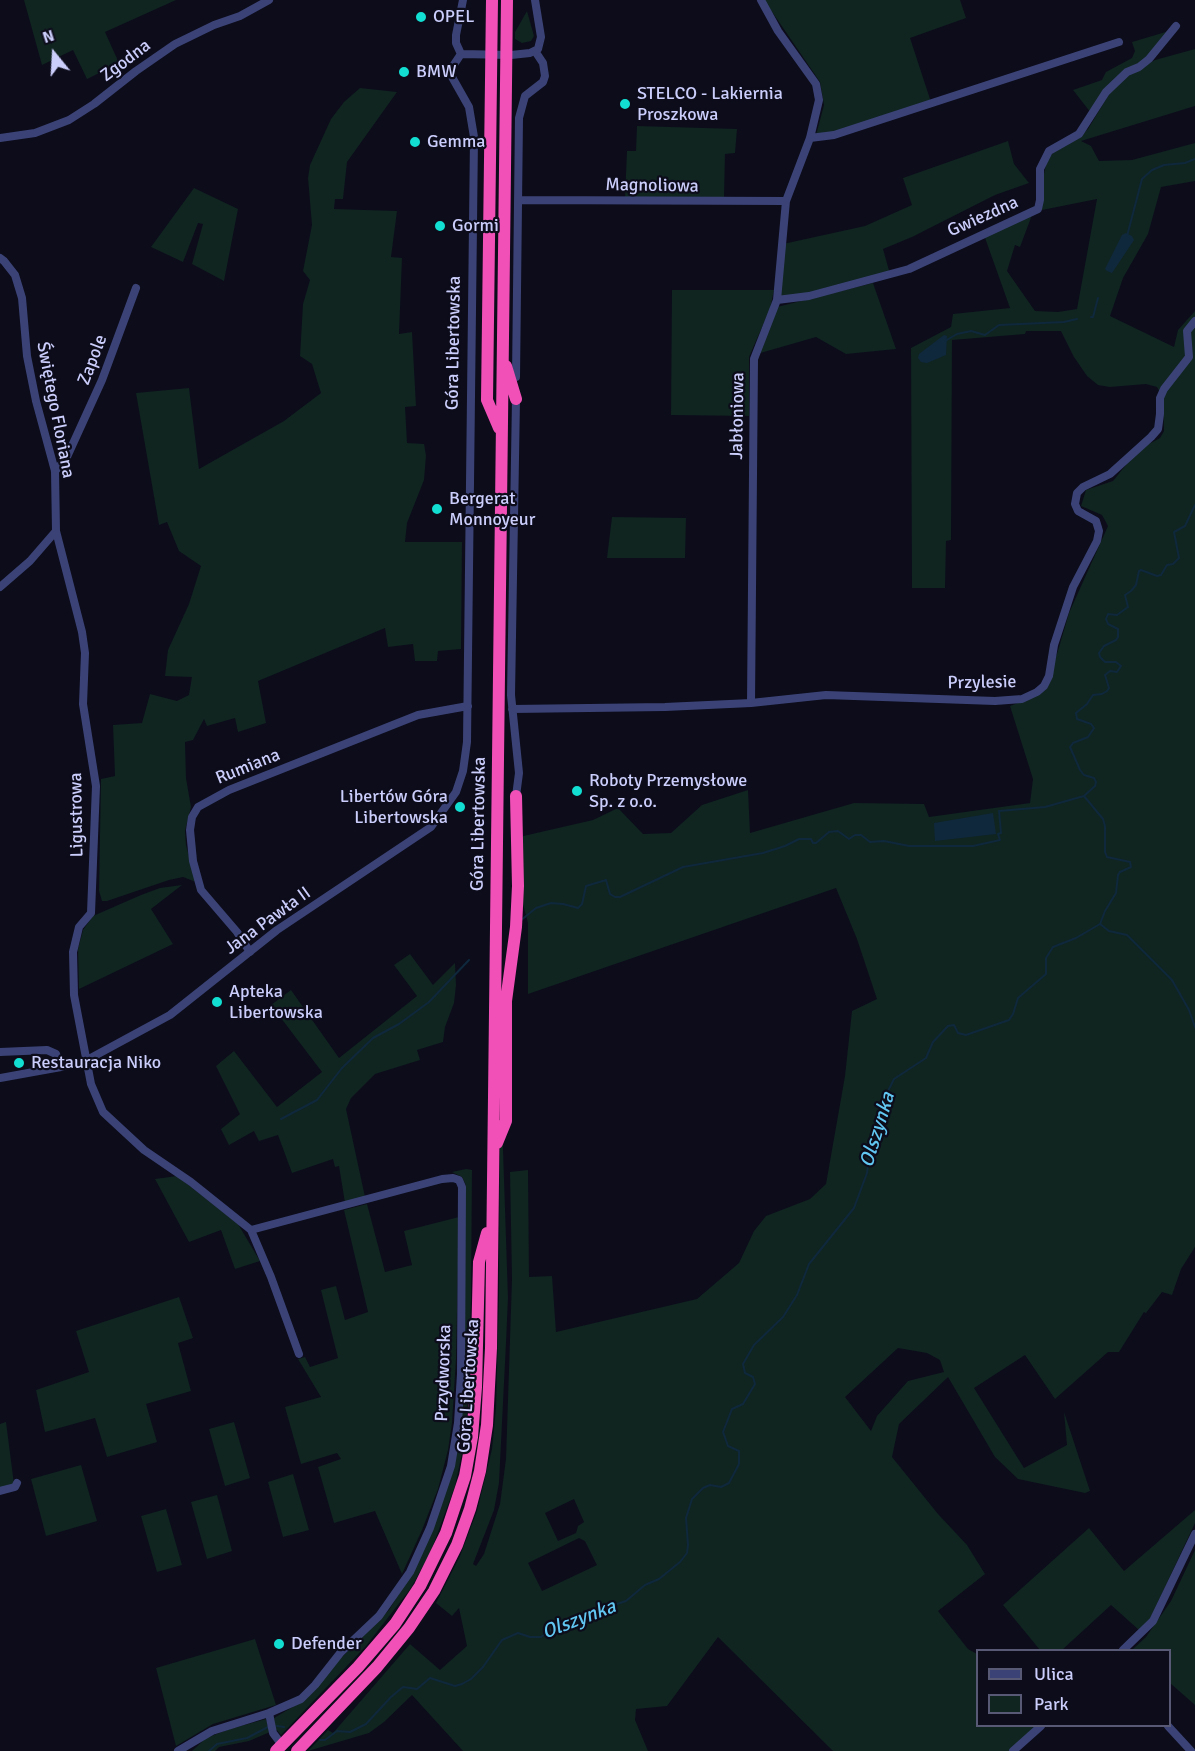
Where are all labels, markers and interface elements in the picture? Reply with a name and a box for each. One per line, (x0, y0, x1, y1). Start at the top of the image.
place label: OPEL (433, 6, 474, 28)
marker: OPEL (414, 10, 428, 24)
north arrow (24, 24, 84, 84)
text: N (40, 26, 57, 48)
street label: Zgodna (97, 35, 155, 87)
place label: BMW (416, 61, 456, 83)
marker: BMW (397, 65, 411, 79)
place label: STELCO - Lakiernia Proszkowa (637, 83, 783, 125)
marker: STELCO - Lakiernia Proszkowa (618, 97, 632, 111)
place label: Gemma (427, 131, 485, 153)
marker: Gemma (408, 135, 422, 149)
street label: Magnoliowa (605, 174, 699, 198)
street label: Gwiezdna (944, 192, 1022, 242)
place label: Gormi (452, 215, 499, 237)
marker: Gormi (433, 219, 447, 233)
street label: Góra Libertowska (442, 276, 466, 410)
street label: Zapole (74, 332, 112, 388)
street label: Świętego Floriana (31, 340, 79, 480)
street label: Jabłoniowa (726, 372, 750, 460)
place label: Bergerat Monnoyeur (449, 488, 535, 530)
marker: Bergerat Monnoyeur (430, 502, 444, 516)
street label: Przylesie (947, 672, 1017, 694)
street label: Rumiana (213, 744, 283, 790)
street label: Góra Libertowska (467, 757, 491, 891)
place label: Roboty Przemysłowe Sp. z o.o. (589, 770, 747, 812)
street label: Ligustrowa (65, 772, 89, 858)
marker: Roboty Przemysłowe Sp. z o.o. (570, 784, 584, 798)
place label: Libertów Góra Libertowska (340, 786, 448, 828)
marker: Libertów Góra Libertowska (453, 800, 467, 814)
street label: Jana Pawła II (221, 883, 315, 959)
place label: Apteka Libertowska (229, 981, 323, 1024)
marker: Apteka Libertowska (210, 995, 224, 1009)
place label: Restauracja Niko (31, 1052, 161, 1074)
marker: Restauracja Niko (12, 1056, 26, 1070)
water label: Olszynka (855, 1090, 901, 1170)
street label: Góra Libertowska (454, 1318, 484, 1454)
street label: Przydworska (432, 1324, 456, 1422)
water label: Olszynka (539, 1595, 619, 1645)
place label: Defender (291, 1633, 362, 1655)
marker: Defender (272, 1637, 286, 1651)
legend (976, 1649, 1171, 1727)
text: Ulica (1034, 1663, 1074, 1685)
text: Park (1034, 1693, 1069, 1715)

